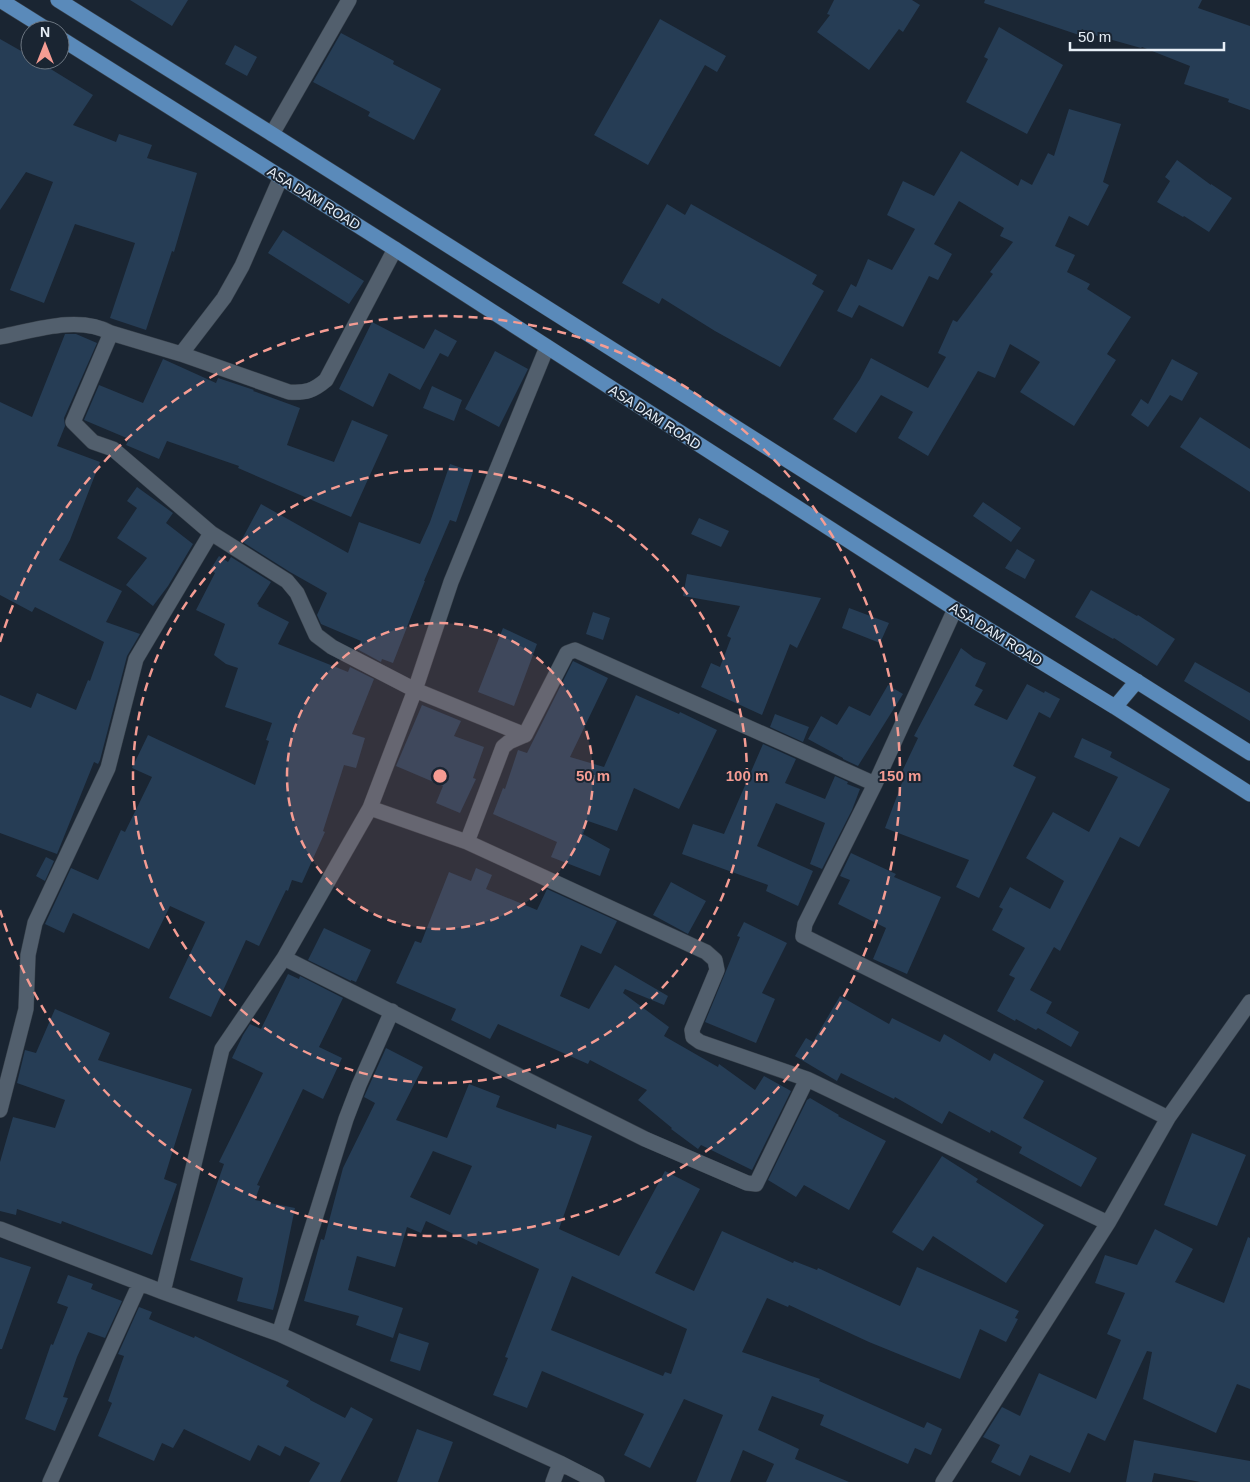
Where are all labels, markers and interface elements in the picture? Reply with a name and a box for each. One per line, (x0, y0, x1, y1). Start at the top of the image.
north arrow (20, 20, 70, 70)
scale bar (1070, 20, 1224, 52)
text: N (40, 24, 50, 40)
text: 50 m (1078, 28, 1111, 45)
street label: ASA DAM ROAD (265, 163, 363, 233)
street label: ASA DAM ROAD (606, 381, 704, 453)
street label: ASA DAM ROAD (947, 599, 1045, 669)
centre of rings (431, 767, 449, 785)
text: 50 m (576, 767, 610, 784)
text: 100 m (726, 767, 768, 784)
text: 150 m (879, 767, 921, 784)

